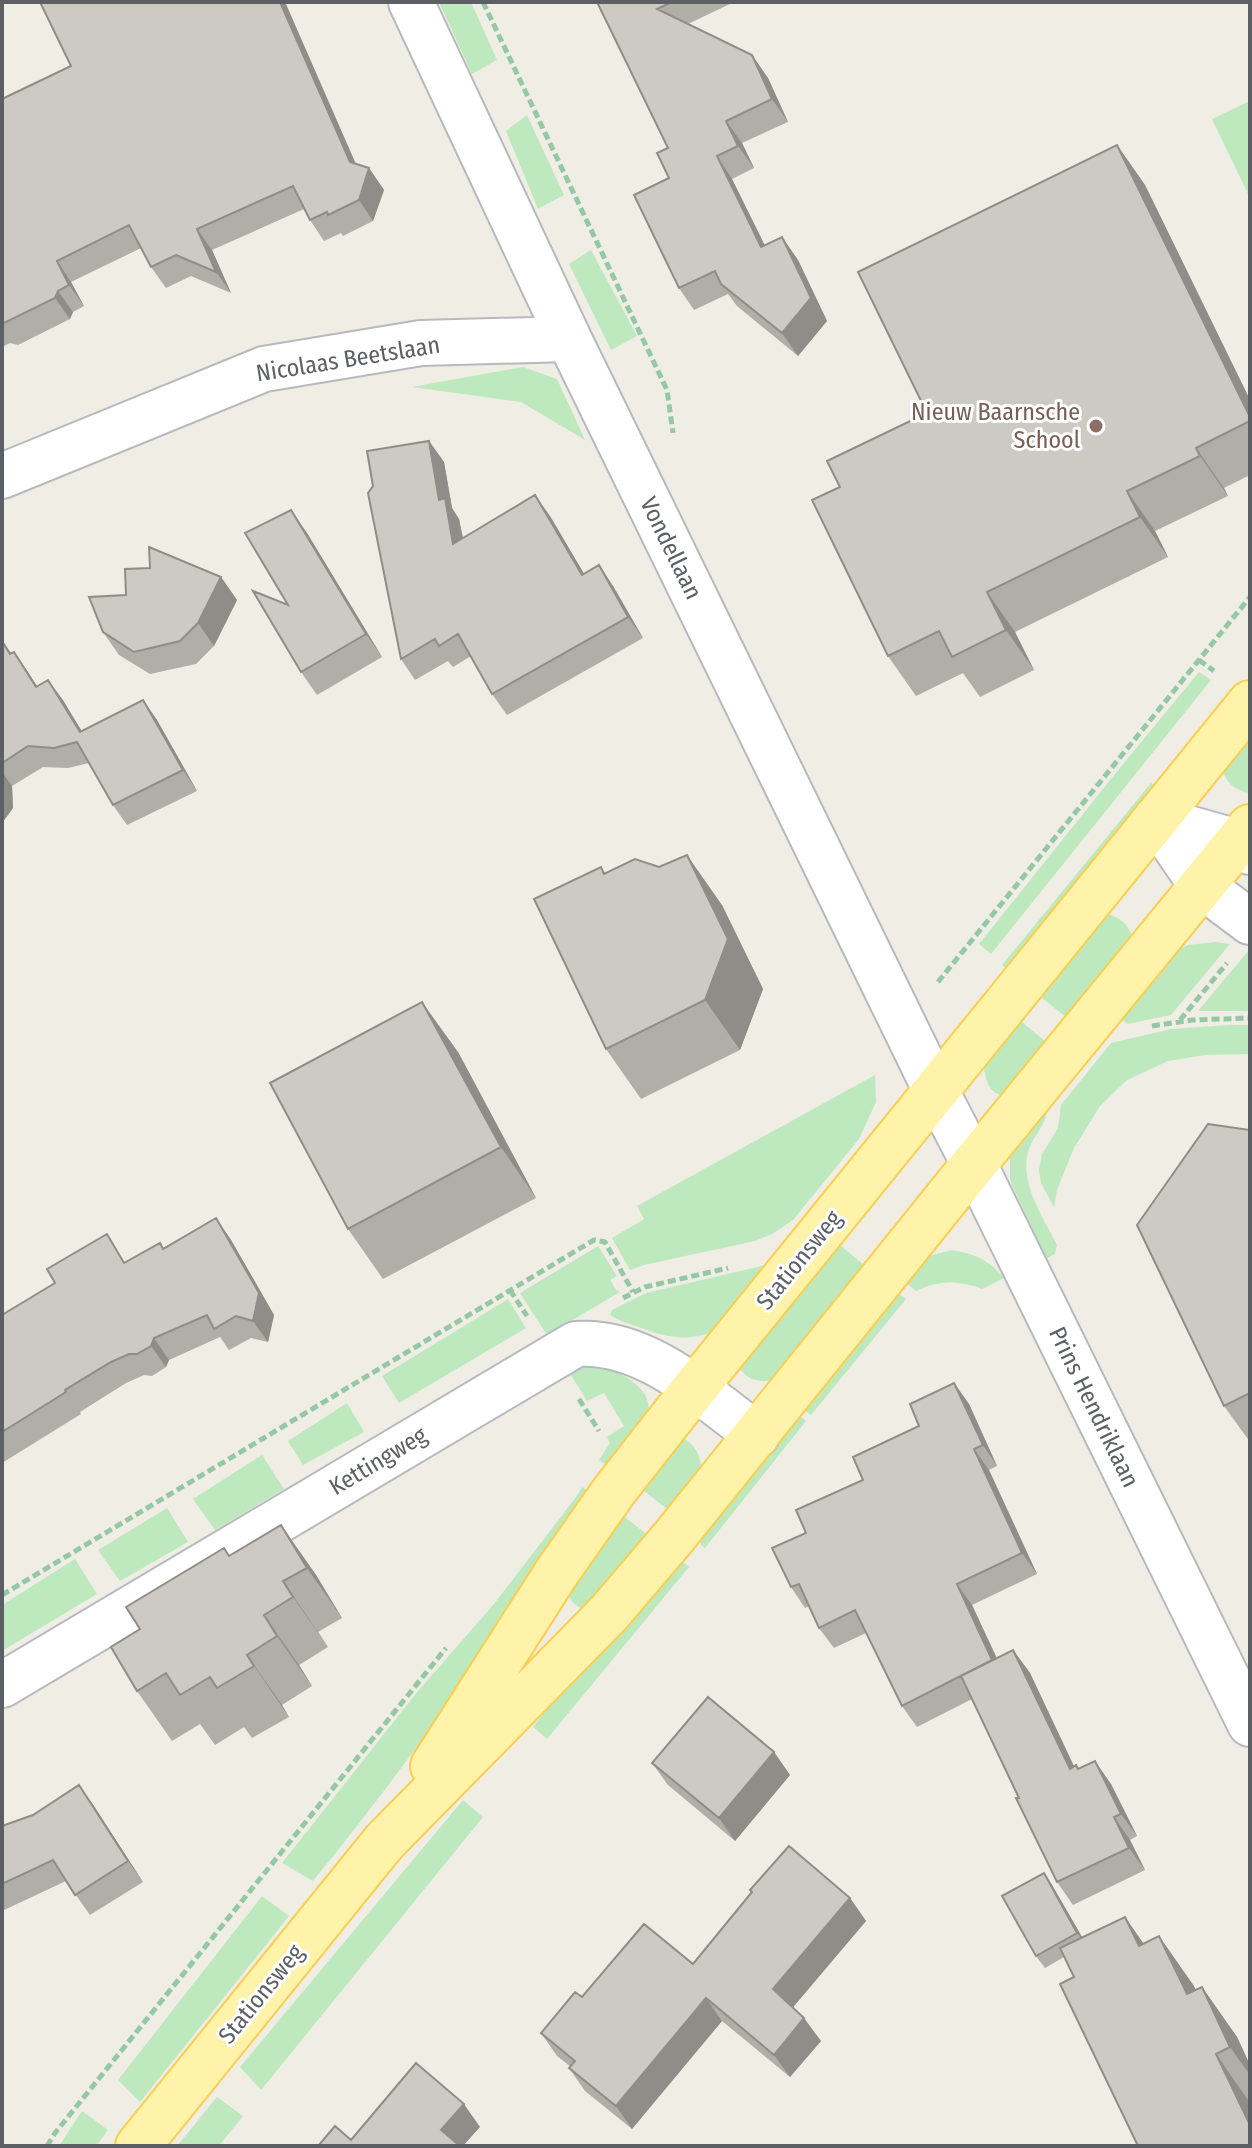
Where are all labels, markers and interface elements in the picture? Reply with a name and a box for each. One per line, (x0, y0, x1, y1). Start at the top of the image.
street label: Nicolaas Beetslaan (254, 331, 442, 387)
place label: Nieuw Baarnsche School (911, 398, 1080, 454)
marker: Nieuw Baarnsche School (1087, 417, 1105, 435)
street label: Vondellaan (634, 492, 708, 604)
street label: Stationsweg (751, 1204, 848, 1315)
street label: Prins Hendriklaan (1043, 1322, 1145, 1492)
street label: Kettingweg (324, 1421, 432, 1501)
street label: Stationsweg (213, 1938, 310, 2049)

